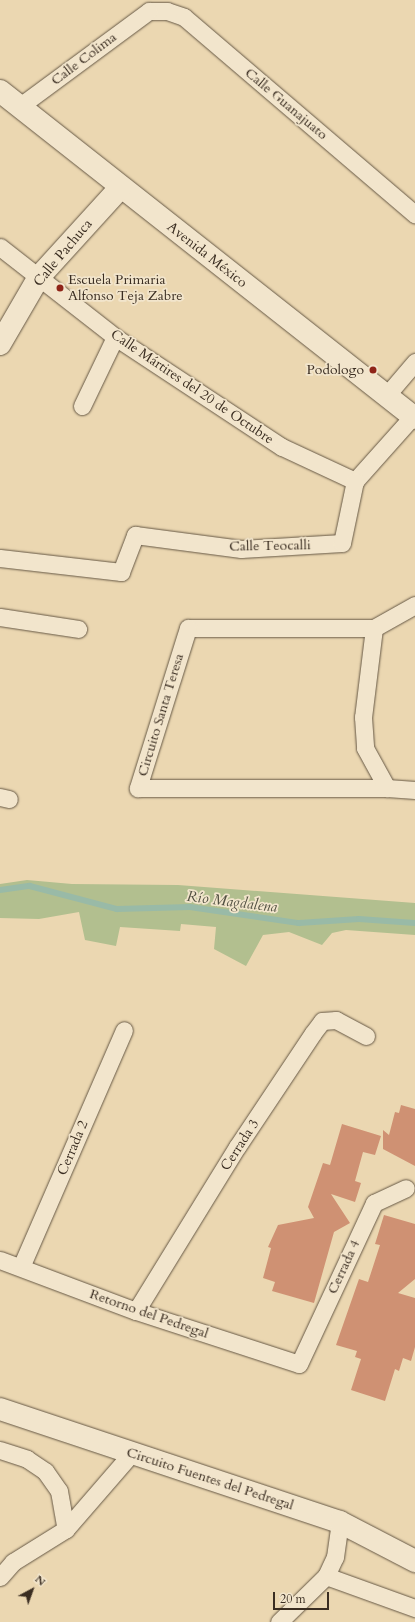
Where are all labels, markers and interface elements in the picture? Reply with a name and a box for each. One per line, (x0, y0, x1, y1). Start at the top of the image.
street label: Calle Colima (48, 29, 120, 89)
street label: Calle Guanajuato (241, 65, 331, 143)
street label: Calle Pachuca (30, 216, 96, 290)
street label: Avenida México (164, 219, 250, 291)
place label: Escuela Primaria Alfonso Teja Zabre (68, 272, 183, 304)
marker: Escuela Primaria Alfonso Teja Zabre (55, 283, 65, 293)
street label: Calle Mártires del 20 de Octubre (107, 326, 277, 448)
place label: Podologo (307, 362, 364, 378)
marker: Podologo (367, 364, 379, 376)
street label: Calle Teocalli (229, 537, 311, 555)
street label: Circuito Santa Teresa (134, 652, 188, 778)
water label: Río Magdalena (186, 888, 278, 916)
street label: Cerrada 3 (217, 1116, 263, 1174)
street label: Cerrada 2 (54, 1118, 92, 1178)
street label: Cerrada 4 (324, 1237, 364, 1297)
street label: Retorno del Pedregal (87, 1286, 211, 1342)
street label: Circuito Fuentes del Pedregal (124, 1444, 296, 1514)
north arrow (12, 1570, 52, 1610)
text: N (32, 1572, 49, 1589)
scale bar (275, 1584, 331, 1610)
text: 20 m (280, 1591, 306, 1607)

